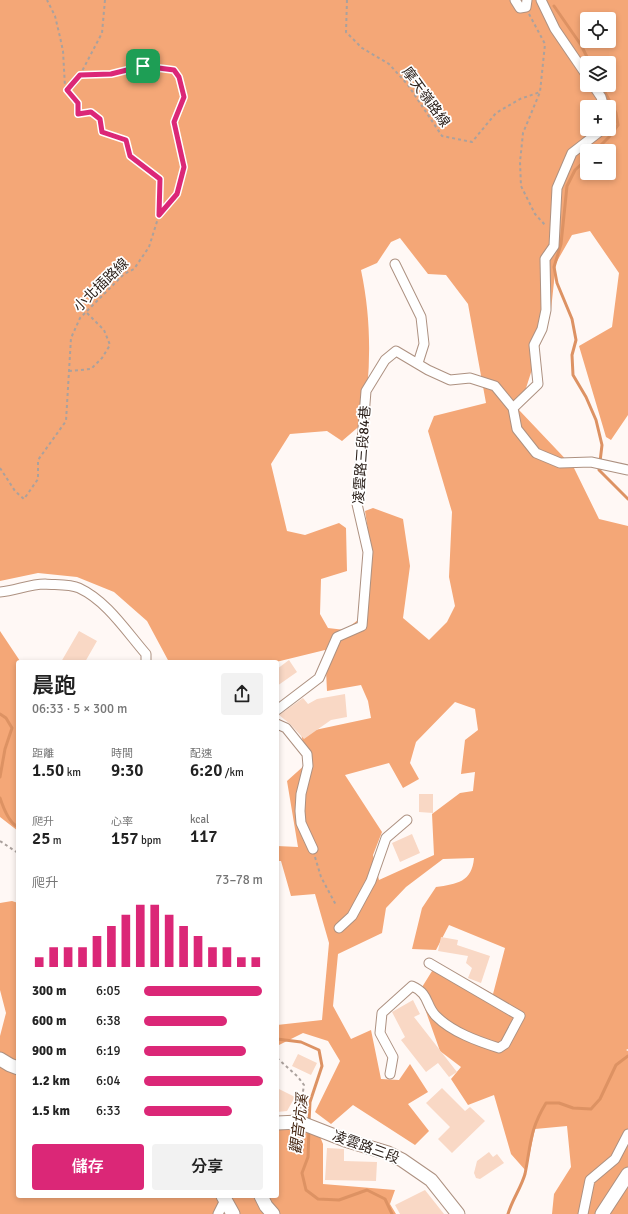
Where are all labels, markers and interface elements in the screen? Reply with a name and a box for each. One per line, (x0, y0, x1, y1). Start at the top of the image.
map controls (580, 12, 616, 180)
button: locate (580, 12, 616, 48)
pin (126, 49, 160, 83)
icon: arrive (132, 55, 154, 77)
button: layers (580, 56, 616, 92)
street label: 摩天嶺路線 (399, 64, 453, 130)
button: + (580, 100, 616, 136)
button: − (580, 144, 616, 180)
street label: 小北插路線 (70, 255, 132, 315)
street label: 凌雲路三段84巷 (350, 405, 374, 505)
text: 晨跑 (32, 672, 76, 699)
button: share (221, 673, 263, 715)
text: 06:33 · 5 × 300 m (32, 701, 127, 717)
text: 距離 (32, 747, 54, 760)
text: 時間 (111, 747, 133, 760)
text: 配速 (190, 747, 212, 760)
text: 1.50 (32, 760, 64, 781)
text: 9:30 (111, 760, 143, 781)
text: 6:20 (190, 760, 222, 781)
text: km (64, 766, 81, 779)
text: /km (222, 766, 244, 779)
text: kcal (190, 813, 209, 826)
text: 爬升 (32, 815, 54, 828)
text: 心率 (111, 815, 133, 828)
text: 117 (190, 826, 218, 847)
text: 25 (32, 828, 50, 849)
text: 157 (111, 828, 139, 849)
text: m (50, 834, 62, 847)
text: bpm (139, 834, 161, 847)
text: 73–78 m (215, 872, 263, 888)
text: 爬升 (32, 875, 58, 891)
text: 300 m (32, 983, 66, 999)
text: 6:05 (96, 983, 121, 999)
text: 600 m (32, 1013, 66, 1029)
text: 6:38 (96, 1013, 121, 1029)
text: 900 m (32, 1043, 66, 1059)
text: 6:19 (96, 1043, 121, 1059)
text: 1.2 km (32, 1073, 70, 1089)
text: 6:04 (96, 1073, 121, 1089)
water label: 觀音坑溪 (286, 1091, 312, 1155)
text: 1.5 km (32, 1103, 70, 1119)
text: 6:33 (96, 1103, 121, 1119)
street label: 凌雲路三段 (330, 1127, 402, 1167)
button: 儲存 (32, 1144, 144, 1190)
button: 分享 (152, 1144, 263, 1190)

